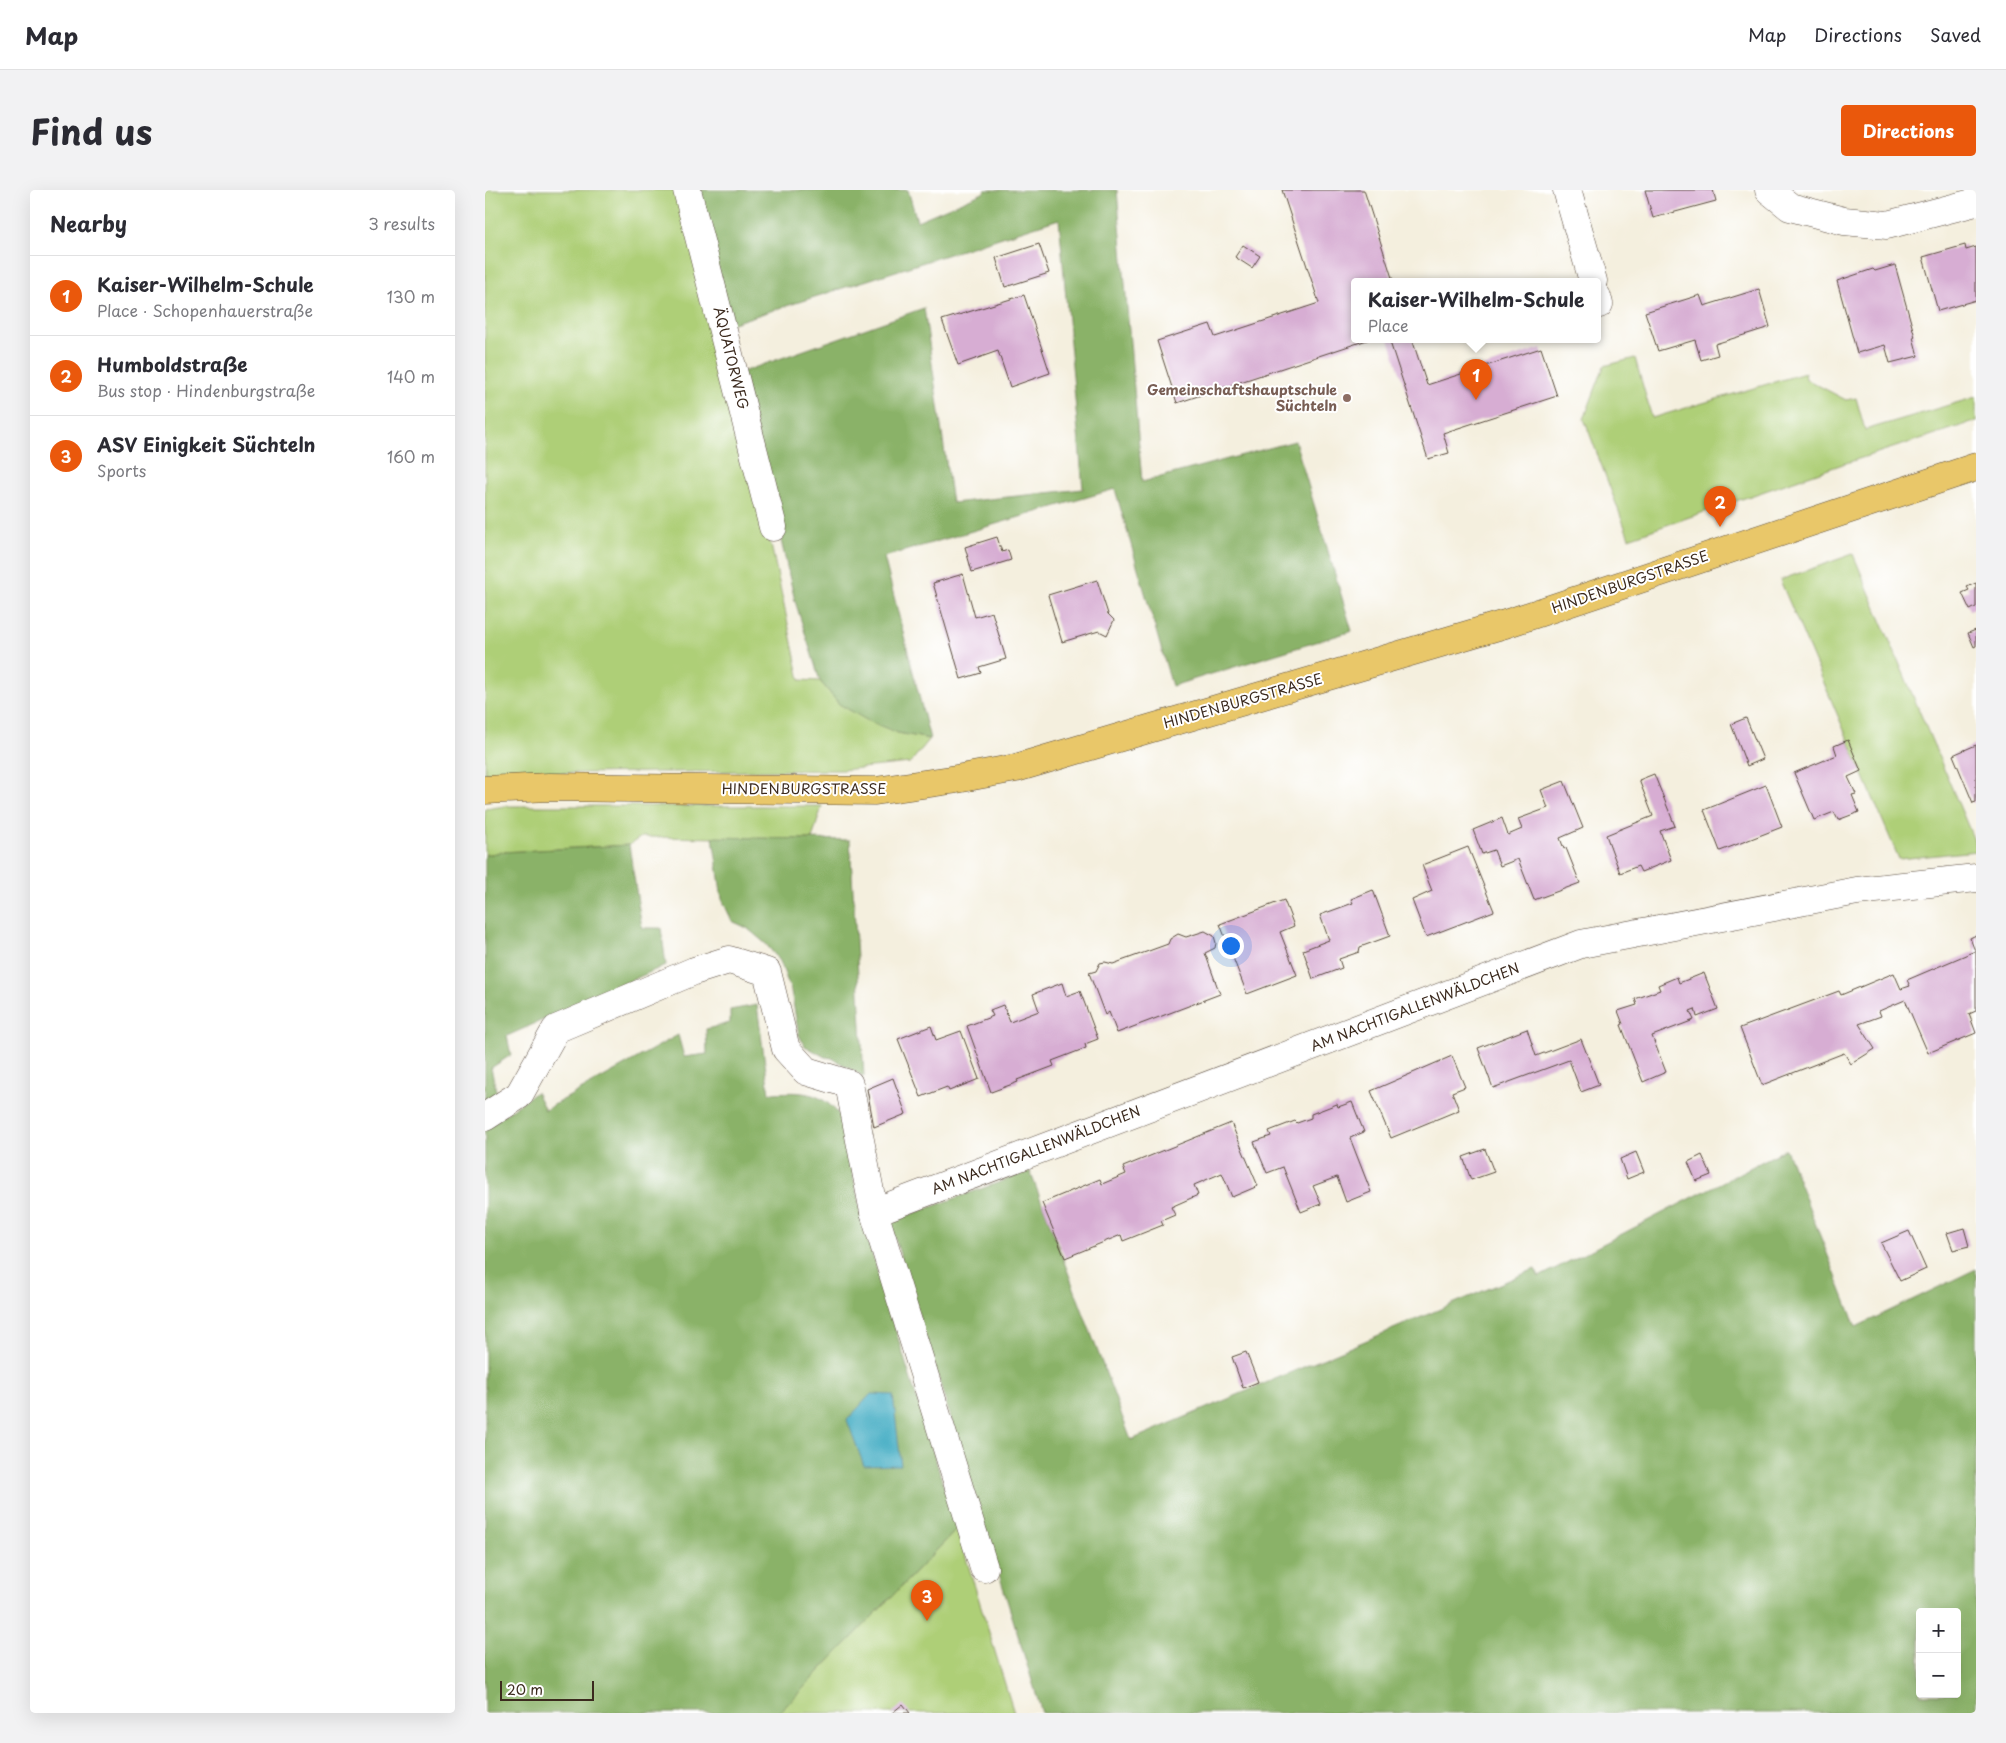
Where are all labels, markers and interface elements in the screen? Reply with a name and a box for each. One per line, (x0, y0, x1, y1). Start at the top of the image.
text: Map (25, 17, 78, 53)
text: Map (1748, 21, 1786, 48)
text: Directions (1814, 21, 1902, 48)
text: Saved (1930, 21, 1981, 48)
text: Find us (30, 104, 152, 157)
button: Directions (1841, 105, 1976, 156)
text: Nearby (50, 207, 127, 239)
text: 3 results (368, 211, 435, 235)
text: Kaiser-Wilhelm-Schule (97, 270, 314, 298)
popup (1351, 278, 1601, 343)
text: 1 (62, 284, 70, 308)
text: 130 m (387, 284, 435, 308)
text: Kaiser-Wilhelm-Schule (1368, 285, 1584, 313)
text: Place · Schopenhauerstraße (97, 298, 313, 322)
street label: ÄQUATORWEG (709, 304, 754, 411)
text: Place (1368, 313, 1409, 337)
text: Humboldstraße (97, 350, 248, 378)
pin: 1 (1460, 359, 1492, 400)
text: 2 (60, 364, 72, 388)
text: 140 m (387, 364, 435, 388)
text: Bus stop · Hindenburgstraße (97, 378, 315, 402)
place label: Gemeinschaftshauptschule Süchteln (1147, 379, 1337, 416)
marker: Gemeinschaftshauptschule Süchteln (1341, 392, 1353, 404)
text: ASV Einigkeit Süchteln (97, 430, 315, 458)
text: 3 (61, 444, 71, 468)
text: 160 m (387, 444, 435, 468)
text: Sports (97, 458, 146, 482)
pin: 2 (1704, 486, 1736, 527)
street label: HINDENBURGSTRASSE (1549, 545, 1711, 618)
street label: HINDENBURGSTRASSE (1161, 668, 1325, 733)
street label: HINDENBURGSTRASSE (722, 778, 886, 799)
your location (1218, 933, 1244, 959)
street label: AM NACHTIGALLENWÄLDCHEN (1307, 957, 1522, 1056)
street label: AM NACHTIGALLENWÄLDCHEN (928, 1100, 1143, 1199)
pin: 3 (911, 1580, 943, 1621)
map controls (1916, 1608, 1961, 1698)
button: + (1916, 1608, 1961, 1653)
button: − (1916, 1653, 1961, 1698)
scale bar (500, 1678, 594, 1701)
text: 20 m (507, 1679, 543, 1700)

